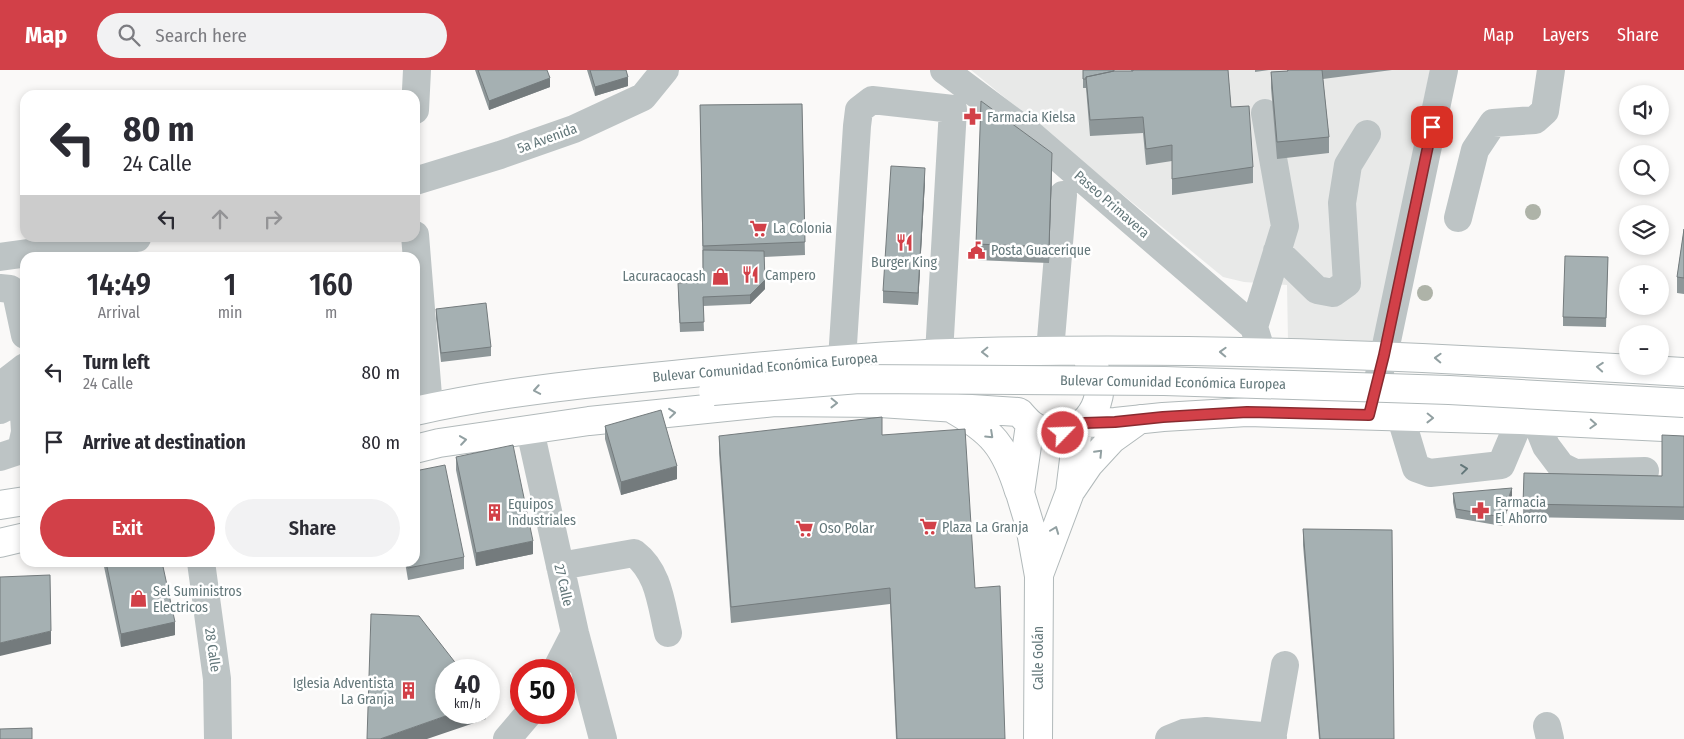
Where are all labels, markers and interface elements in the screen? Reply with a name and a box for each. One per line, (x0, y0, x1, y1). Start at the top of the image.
search box (97, 13, 447, 58)
text: Map (25, 21, 67, 49)
icon: search (115, 21, 143, 49)
text: Search here (155, 24, 247, 47)
text: Map (1483, 24, 1514, 46)
text: Layers (1542, 24, 1589, 46)
text: Share (1617, 24, 1659, 46)
map controls (1619, 85, 1669, 375)
button: sound (1619, 85, 1669, 135)
pin (1411, 106, 1453, 148)
pharmacy icon: Farmacia Kielsa (963, 107, 983, 127)
text: 80 m (123, 108, 195, 150)
place label: Farmacia Kielsa (987, 109, 1076, 126)
icon: left (40, 110, 105, 175)
icon: arrive (1418, 113, 1446, 141)
street label: 5a Avenida (515, 120, 579, 157)
button: search (1619, 145, 1669, 195)
text: 24 Calle (123, 150, 192, 177)
street label: Paseo Primavera (1071, 167, 1153, 242)
icon: left (153, 205, 181, 233)
icon: ahead (206, 205, 234, 233)
icon: right (259, 205, 287, 233)
button: layers (1619, 205, 1669, 255)
supermarket icon: La Colonia (749, 218, 769, 238)
place label: La Colonia (773, 220, 832, 237)
restaurant icon: Burger King (894, 232, 914, 252)
public building icon: Posta Guacerique (967, 240, 987, 260)
place label: Posta Guacerique (991, 242, 1091, 259)
place label: Burger King (871, 254, 937, 271)
restaurant icon: Campero (741, 265, 761, 285)
button: + (1619, 265, 1669, 315)
shop icon: Lacuracaocash (710, 266, 730, 286)
text: 14:49 (87, 267, 151, 303)
text: 1 (224, 267, 236, 303)
text: 160 (309, 267, 353, 303)
place label: Campero (765, 267, 816, 284)
place label: Lacuracaocash (622, 268, 706, 285)
text: Arrival (98, 303, 140, 322)
text: min (218, 303, 242, 322)
text: m (325, 303, 337, 322)
button: − (1619, 325, 1669, 375)
one-way arrow (981, 347, 988, 357)
one-way arrow (1219, 347, 1227, 357)
street label: Bulevar Comunidad Económica Europea (652, 349, 878, 386)
text: Turn left (83, 351, 150, 374)
one-way arrow (1434, 352, 1442, 363)
icon: left (40, 358, 68, 386)
text: 80 m (362, 361, 400, 384)
one-way arrow (1596, 362, 1604, 373)
street label: Bulevar Comunidad Económica Europea (1060, 372, 1286, 393)
text: 24 Calle (83, 374, 133, 393)
one-way arrow (533, 384, 542, 394)
one-way arrow (830, 397, 838, 408)
position arrow (1036, 406, 1088, 458)
one-way arrow (669, 408, 677, 419)
one-way arrow (1426, 413, 1434, 423)
one-way arrow (1589, 418, 1597, 429)
icon: arrive (40, 428, 68, 456)
one-way arrow (984, 429, 993, 438)
text: Arrive at destination (83, 431, 246, 454)
text: 80 m (362, 431, 400, 454)
one-way arrow (459, 435, 467, 445)
one-way arrow (1093, 450, 1102, 459)
one-way arrow (1460, 464, 1468, 475)
place label: Farmacia El Ahorro (1495, 494, 1547, 527)
place label: Equipos Industriales (508, 496, 576, 529)
button: Exit (40, 499, 215, 557)
button: Share (225, 499, 400, 557)
pharmacy icon: Farmacia El Ahorro (1471, 500, 1491, 520)
building icon: Equipos Industriales (484, 502, 504, 522)
supermarket icon: Plaza La Granja (918, 517, 938, 537)
supermarket icon: Oso Polar (795, 518, 815, 538)
place label: Plaza La Granja (942, 519, 1029, 536)
place label: Oso Polar (819, 520, 874, 537)
one-way arrow (1049, 526, 1059, 535)
street label: 27 Calle (550, 562, 577, 608)
place label: Sel Suministros Electricos (153, 583, 242, 616)
shop icon: Sel Suministros Electricos (129, 589, 149, 609)
street label: Calle Golán (1030, 626, 1047, 690)
street label: 28 Calle (201, 627, 224, 673)
speed limit sign: 50 (510, 659, 575, 724)
text: 40 (454, 670, 481, 700)
place label: Iglesia Adventista La Granja (293, 675, 394, 708)
building icon: Iglesia Adventista La Granja (398, 681, 418, 701)
text: km/h (454, 697, 481, 711)

